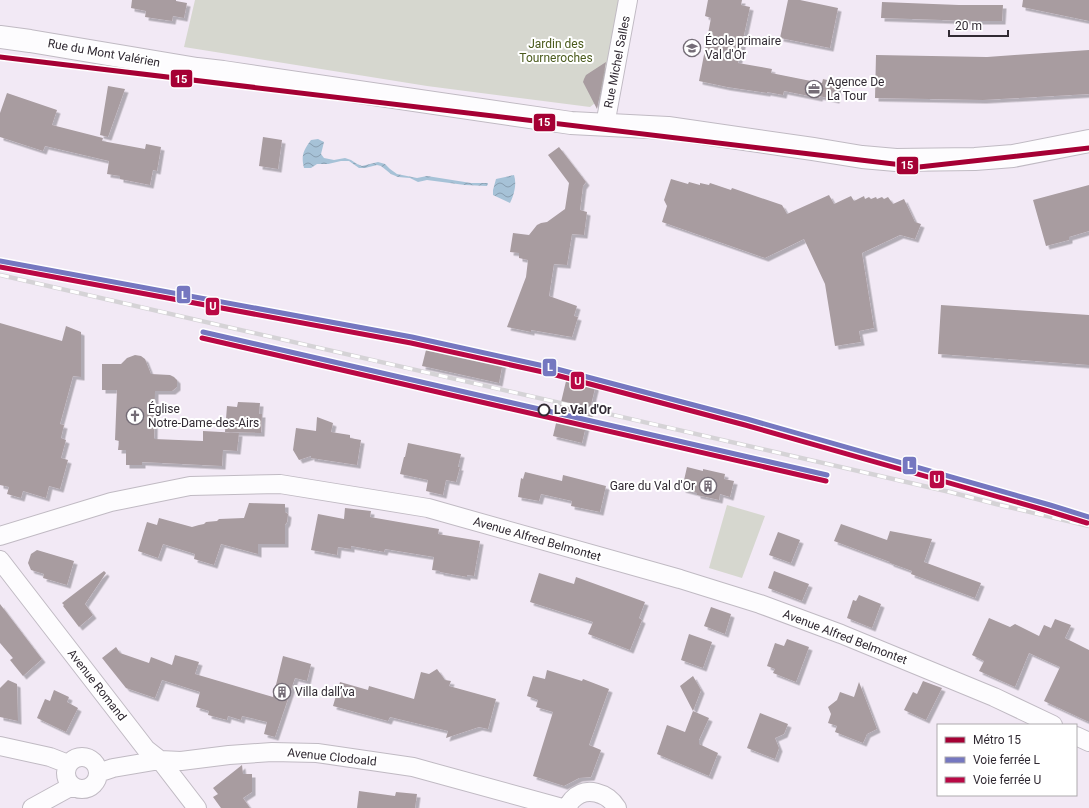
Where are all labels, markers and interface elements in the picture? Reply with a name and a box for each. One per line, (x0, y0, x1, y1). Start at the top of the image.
scale bar (949, 12, 1008, 38)
street label: Rue Michel Salles (601, 15, 633, 109)
text: 20 m (955, 19, 982, 33)
place label: École primaire Val d'Or (705, 33, 781, 62)
street label: Rue du Mont Valérien (47, 36, 161, 70)
park label: Jardin des Tourneroches (519, 37, 593, 65)
school or university icon: École primaire Val d'Or (682, 38, 702, 58)
line badge: 15 (170, 69, 193, 88)
text: 15 (175, 73, 187, 86)
place label: Agence De La Tour (827, 75, 884, 103)
office icon: Agence De La Tour (804, 79, 824, 99)
line badge: 15 (533, 113, 556, 132)
text: 15 (538, 116, 550, 129)
line badge: 15 (896, 156, 919, 175)
text: 15 (901, 159, 913, 172)
line badge: L (176, 285, 191, 304)
text: L (181, 289, 187, 302)
line badge: U (205, 297, 220, 316)
text: U (209, 300, 217, 313)
line badge: L (542, 358, 557, 377)
text: L (547, 361, 553, 374)
line badge: U (570, 371, 585, 390)
text: U (574, 375, 582, 388)
place label: Église Notre-Dame-des-Airs (148, 401, 259, 430)
marker: Le Val d'Or (537, 403, 551, 417)
place label: Le Val d'Or (554, 403, 612, 417)
church icon: Église Notre-Dame-des-Airs (125, 406, 145, 426)
line badge: L (902, 456, 917, 475)
text: L (907, 459, 913, 472)
line badge: U (929, 470, 945, 489)
text: U (933, 473, 941, 486)
building icon: Gare du Val d'Or (698, 476, 718, 496)
place label: Gare du Val d'Or (610, 479, 695, 493)
street label: Avenue Alfred Belmontet (472, 514, 603, 564)
street label: Avenue Alfred Belmontet (781, 607, 909, 667)
street label: Avenue Romand (65, 646, 129, 724)
building icon: Villa dall’va (272, 682, 292, 702)
place label: Villa dall’va (295, 685, 355, 699)
legend (937, 724, 1077, 796)
text: Métro 15 (973, 733, 1021, 747)
street label: Avenue Clodoald (287, 745, 377, 769)
text: Voie ferrée L (973, 753, 1041, 767)
text: Voie ferrée U (973, 773, 1041, 787)

